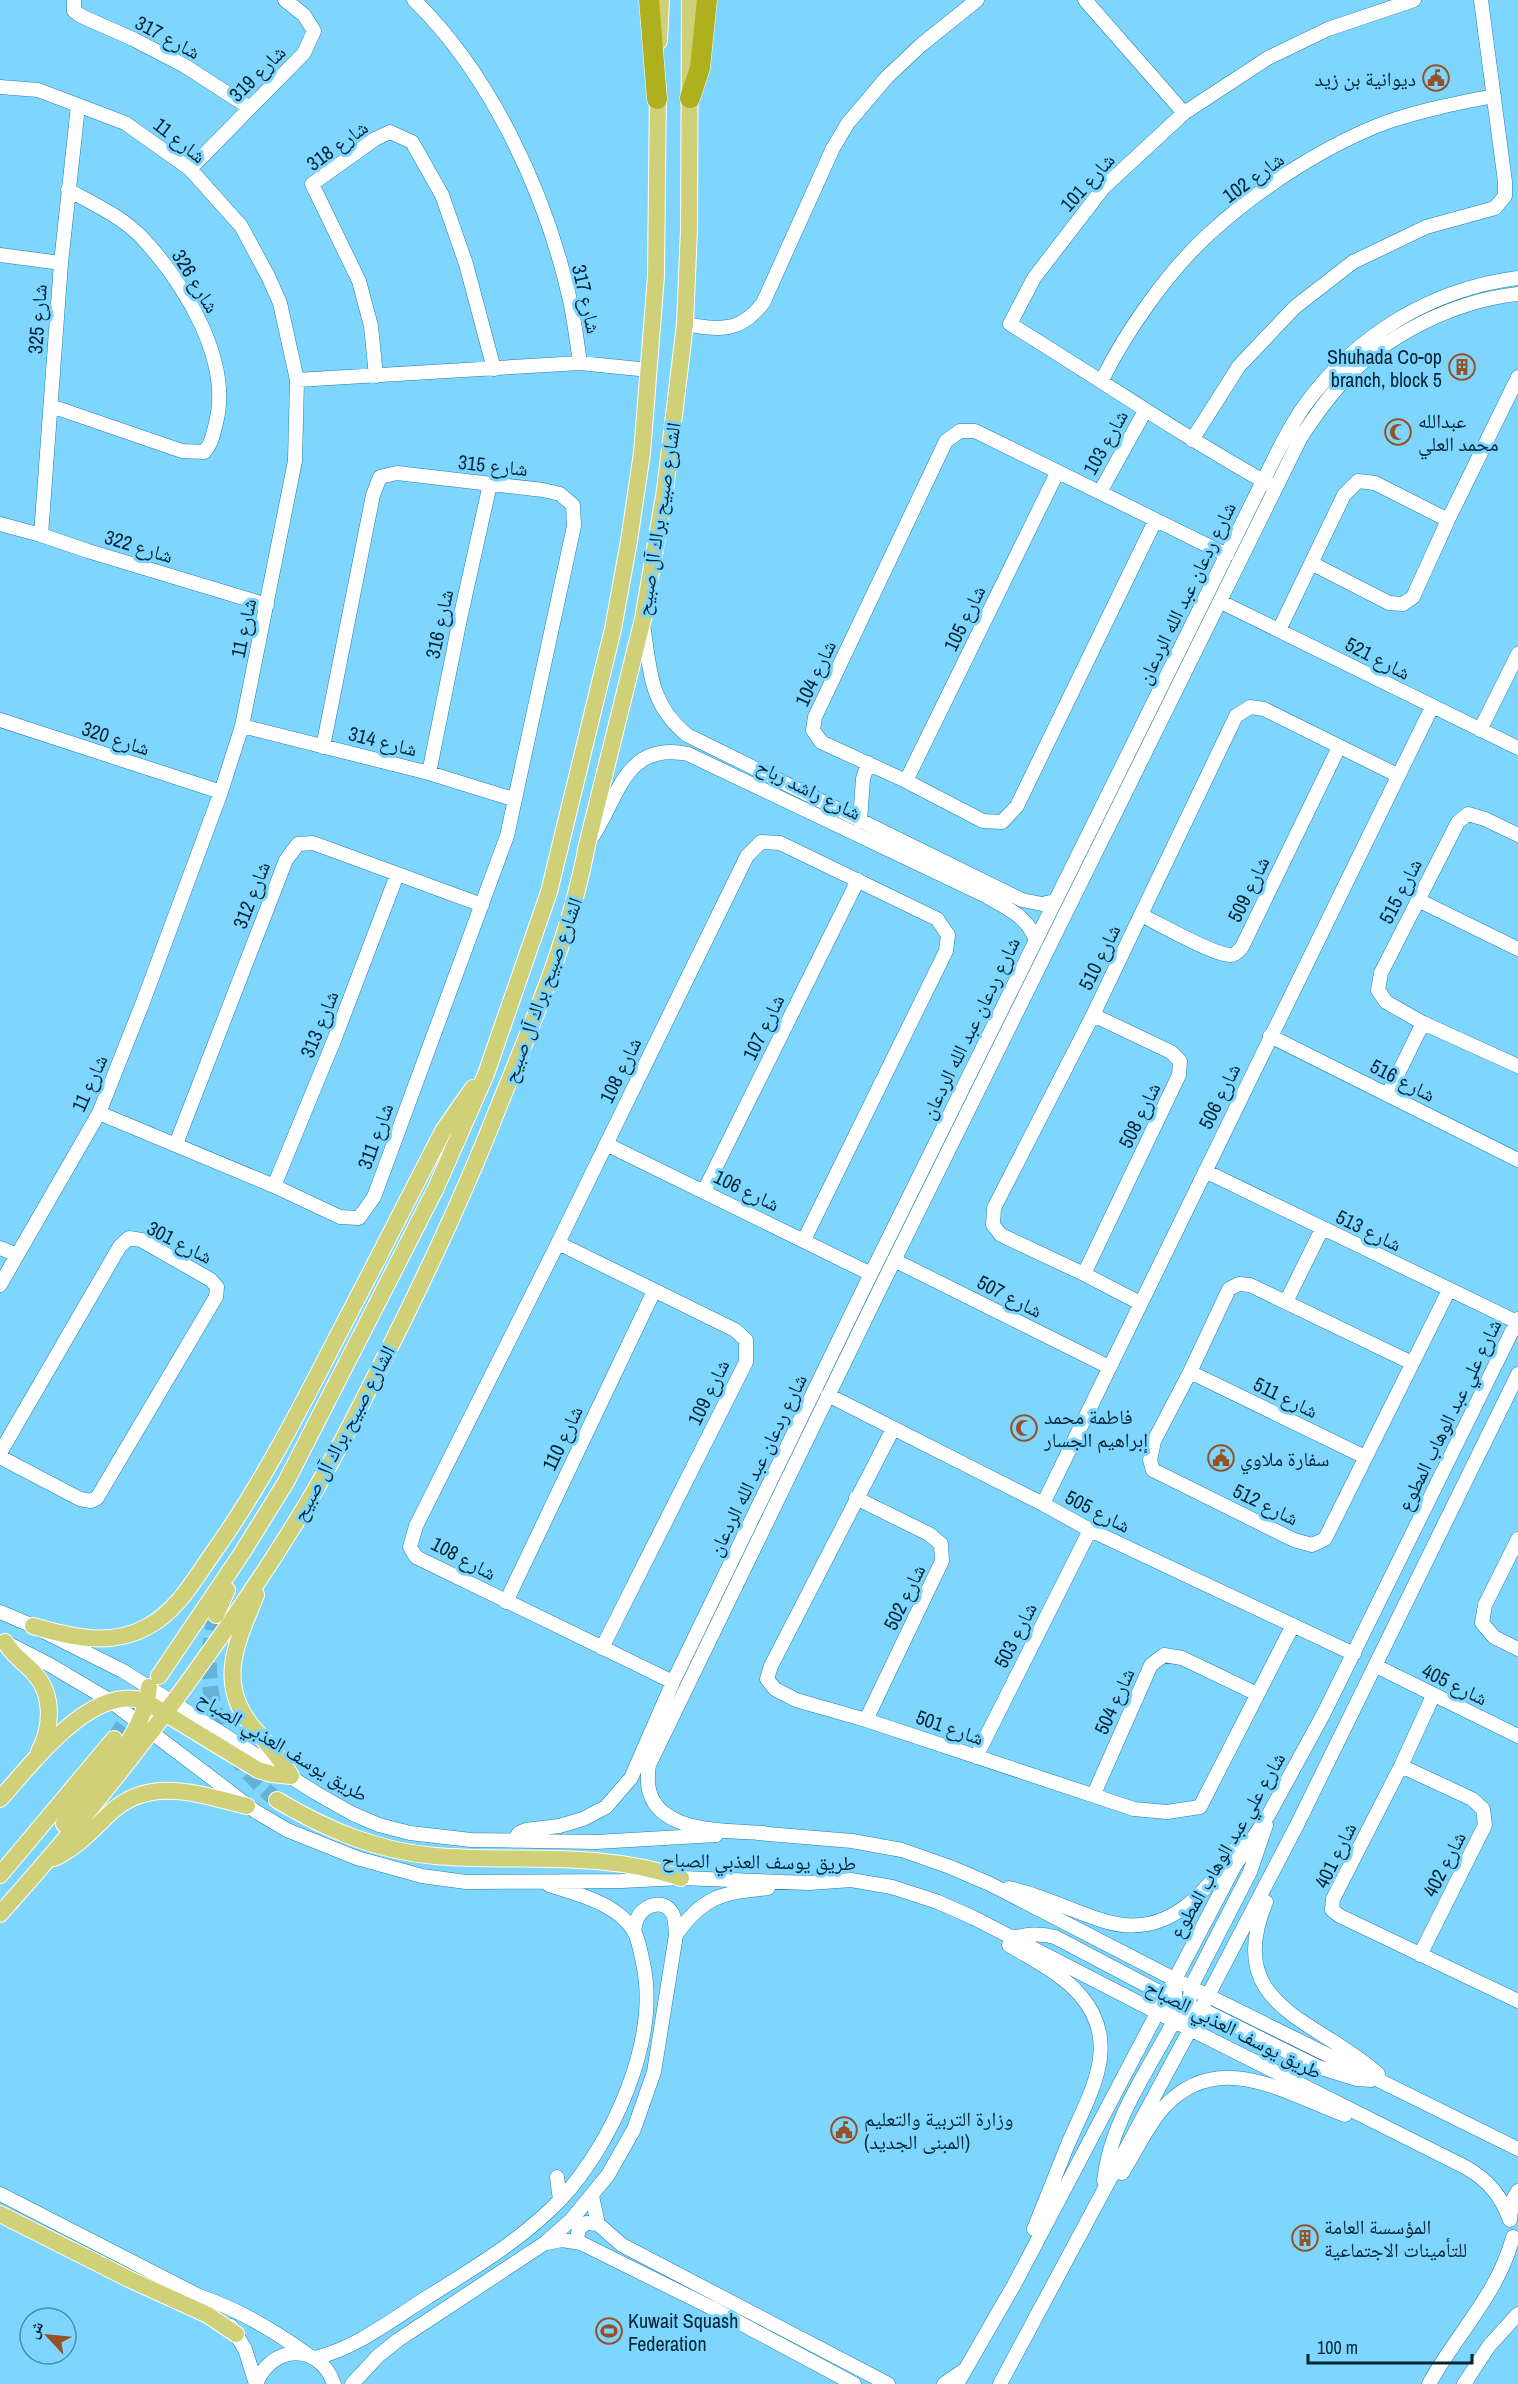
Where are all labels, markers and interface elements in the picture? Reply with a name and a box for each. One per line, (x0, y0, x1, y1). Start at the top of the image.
street label: شارع 317 (131, 9, 205, 65)
street label: شارع 319 (223, 39, 291, 107)
public building icon: ديوانية بن زيد (1421, 63, 1451, 93)
place label: ديوانية بن زيد (1315, 65, 1416, 92)
street label: شارع 11 (148, 111, 212, 169)
street label: شارع 318 (301, 114, 373, 176)
street label: شارع 102 (1217, 146, 1289, 208)
street label: شارع 101 (1054, 147, 1120, 217)
street label: شارع 326 (166, 244, 226, 318)
street label: شارع 317 (566, 262, 608, 336)
street label: شارع 325 (21, 283, 53, 355)
place label: Shuhada Co-op branch, block 5 (1327, 343, 1442, 393)
building icon: Shuhada Co-op branch, block 5 (1447, 352, 1477, 382)
street label: شارع 103 (1076, 405, 1134, 479)
place label: عبدالله محمد العلي (1418, 407, 1499, 460)
mosque icon: عبدالله محمد العلي (1383, 417, 1413, 447)
street label: الشارع صبيح براك آل صبيح (629, 420, 687, 618)
street label: شارع 315 (457, 448, 529, 482)
street label: شارع ردعان عبد الله الردعان (1130, 497, 1242, 689)
street label: شارع 322 (102, 523, 176, 569)
street label: شارع 105 (937, 581, 991, 655)
street label: شارع 316 (419, 587, 459, 661)
street label: شارع 11 (224, 596, 262, 660)
street label: شارع 521 (1341, 630, 1415, 686)
street label: شارع 104 (788, 636, 842, 710)
street label: شارع 320 (79, 714, 153, 762)
street label: شارع 314 (346, 719, 420, 763)
street label: شارع راشد رباح (752, 752, 866, 826)
street label: شارع 509 (1221, 852, 1275, 926)
street label: شارع 515 (1372, 854, 1428, 928)
street label: شارع 312 (226, 858, 276, 932)
street label: الشارع صبيح براك آل صبيح (496, 893, 588, 1087)
street label: شارع 510 (1072, 920, 1126, 994)
street label: شارع ردعان عبد الله الردعان (914, 932, 1026, 1124)
street label: شارع 313 (293, 987, 345, 1061)
street label: شارع 107 (736, 990, 790, 1064)
street label: شارع 108 (593, 1033, 647, 1107)
street label: شارع 11 (65, 1050, 113, 1116)
street label: شارع 516 (1366, 1052, 1440, 1108)
street label: شارع 506 (1192, 1059, 1246, 1133)
street label: شارع 508 (1112, 1078, 1166, 1152)
street label: شارع 311 (351, 1099, 399, 1173)
street label: شارع 106 (710, 1163, 784, 1217)
street label: شارع 513 (1332, 1203, 1406, 1257)
street label: شارع 301 (143, 1214, 217, 1270)
street label: شارع 507 (973, 1268, 1047, 1324)
street label: شارع علي عبد الوهاب المطوع (1391, 1314, 1510, 1517)
street label: الشارع صبيح براك آل صبيح (285, 1340, 401, 1526)
street label: شارع 109 (681, 1355, 735, 1429)
street label: شارع ردعان عبد الله الردعان (701, 1369, 813, 1561)
street label: شارع 511 (1249, 1370, 1323, 1424)
street label: شارع 110 (535, 1401, 589, 1475)
place label: فاطمة محمد إبراهيم الجسار (1043, 1403, 1148, 1454)
mosque icon: فاطمة محمد إبراهيم الجسار (1009, 1413, 1039, 1443)
public building icon: سفارة ملاوي (1206, 1443, 1236, 1473)
place label: سفارة ملاوي (1240, 1445, 1329, 1475)
street label: شارع 512 (1229, 1477, 1303, 1531)
street label: شارع 505 (1061, 1483, 1135, 1539)
street label: شارع 108 (427, 1530, 501, 1586)
street label: شارع 502 (877, 1560, 931, 1634)
street label: شارع 503 (987, 1598, 1043, 1672)
street label: شارع 405 (1418, 1657, 1492, 1711)
street label: شارع 504 (1087, 1664, 1141, 1738)
street label: طريق يوسف العذبي الصباح (191, 1684, 373, 1810)
street label: شارع 501 (913, 1703, 987, 1751)
street label: شارع علي عبد الوهاب المطوع (1163, 1747, 1294, 1945)
street label: شارع 401 (1308, 1818, 1362, 1892)
street label: شارع 402 (1416, 1827, 1472, 1901)
street label: طريق يوسف العذبي الصباح (661, 1846, 857, 1879)
street label: طريق يوسف العذبي الصباح (1140, 1973, 1327, 2088)
place label: وزارة التربية والتعليم (المبنى الجديد) (864, 2105, 1013, 2155)
public building icon: وزارة التربية والتعليم (المبنى الجديد) (829, 2115, 859, 2145)
place label: المؤسسة العامة للتأمينات الاجتماعية (1324, 2213, 1467, 2263)
building icon: المؤسسة العامة للتأمينات الاجتماعية (1290, 2223, 1320, 2253)
north arrow (18, 2306, 78, 2366)
place label: Kuwait Squash Federation (628, 2307, 738, 2357)
sports icon: Kuwait Squash Federation (594, 2316, 624, 2346)
text: ش (21, 2317, 48, 2342)
scale bar (1308, 2327, 1472, 2365)
text: 100 m (1317, 2335, 1358, 2360)

